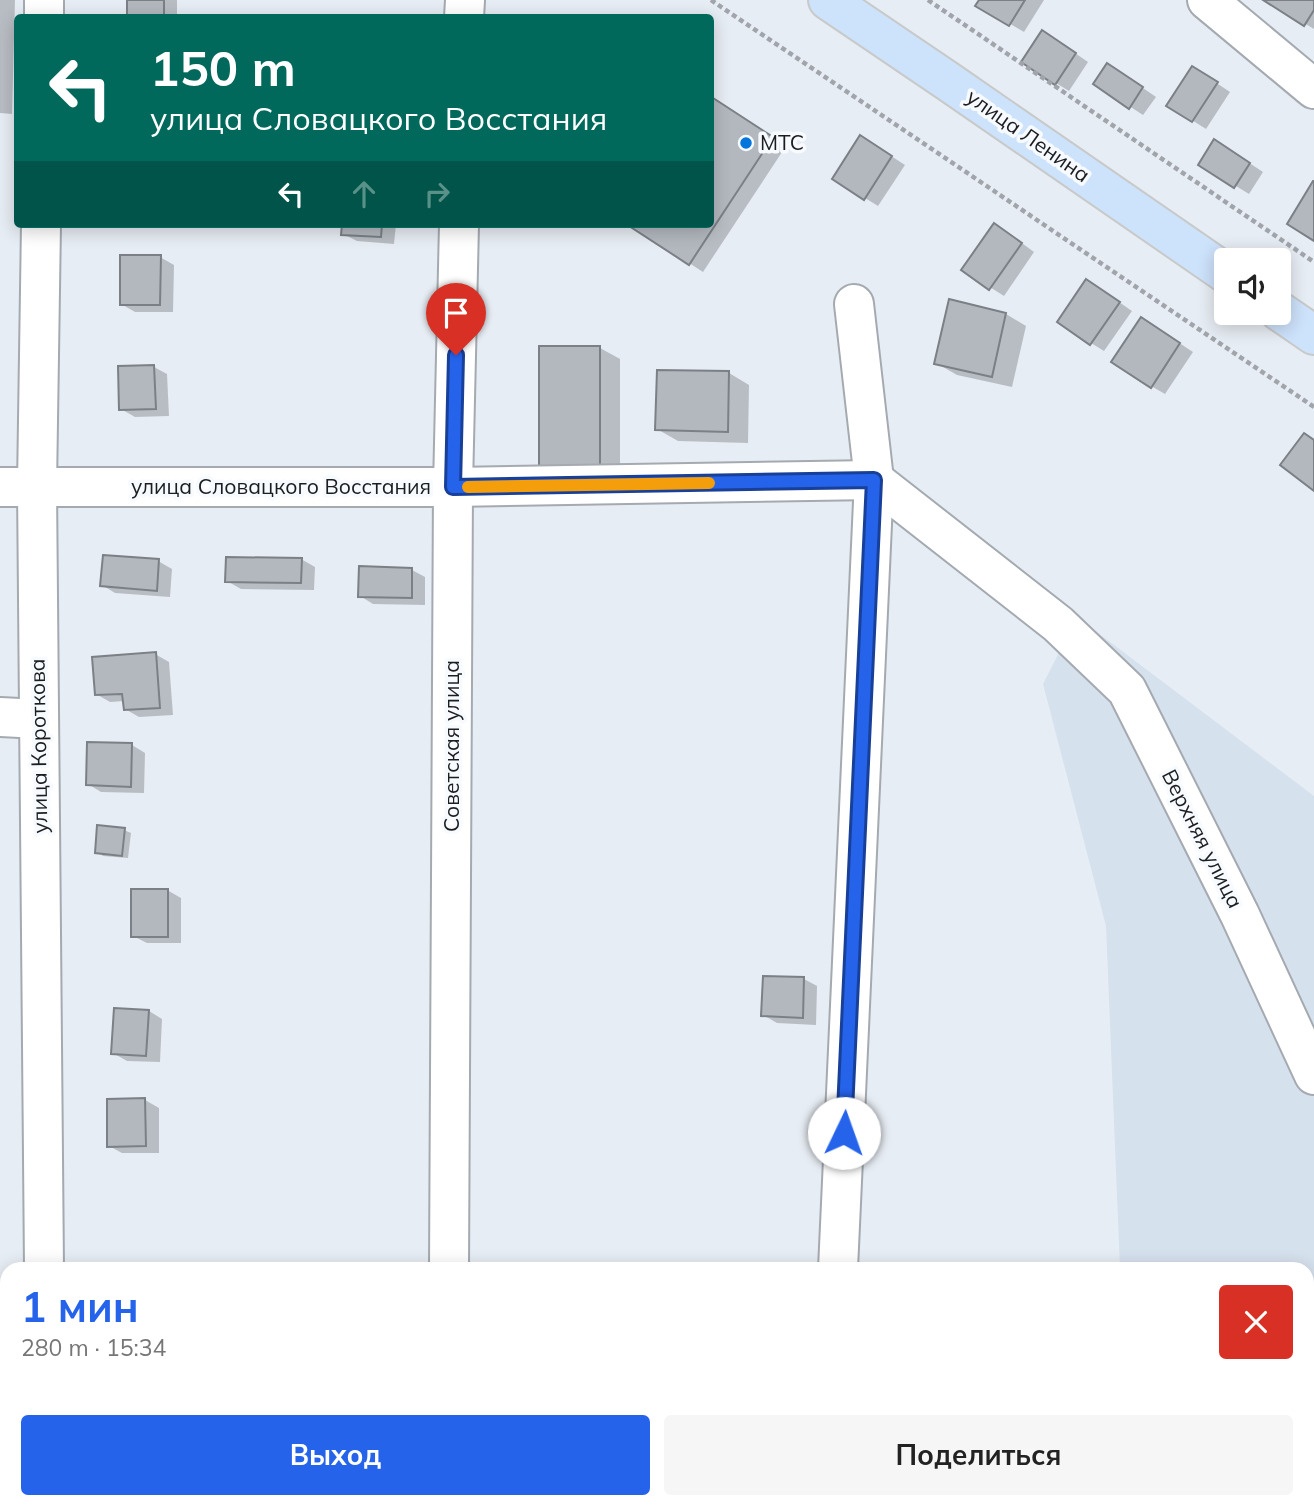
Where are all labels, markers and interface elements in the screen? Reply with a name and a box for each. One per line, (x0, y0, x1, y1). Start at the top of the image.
text: 150 m (150, 37, 296, 98)
icon: left (35, 42, 126, 133)
street label: улица Ленина (962, 83, 1095, 187)
text: улица Словацкого Восстания (150, 98, 607, 138)
place label: МТС (760, 129, 804, 155)
marker: МТС (738, 135, 754, 151)
icon: left (272, 175, 310, 213)
icon: ahead (345, 175, 383, 213)
icon: right (418, 175, 456, 213)
map controls (1214, 248, 1291, 325)
button: sound (1214, 248, 1291, 325)
pin (426, 283, 486, 355)
icon: arrive (437, 294, 475, 332)
street label: улица Словацкого Восстания (131, 473, 431, 499)
street label: улица Короткова (23, 658, 53, 834)
street label: Советская улица (438, 660, 464, 832)
street label: Верхняя улица (1157, 765, 1249, 912)
position arrow (807, 1096, 881, 1170)
text: 1 мин (21, 1280, 139, 1333)
button: close (1219, 1285, 1293, 1359)
text: 280 m · 15:34 (21, 1333, 166, 1362)
button: Выход (21, 1415, 650, 1495)
button: Поделиться (664, 1415, 1293, 1495)

